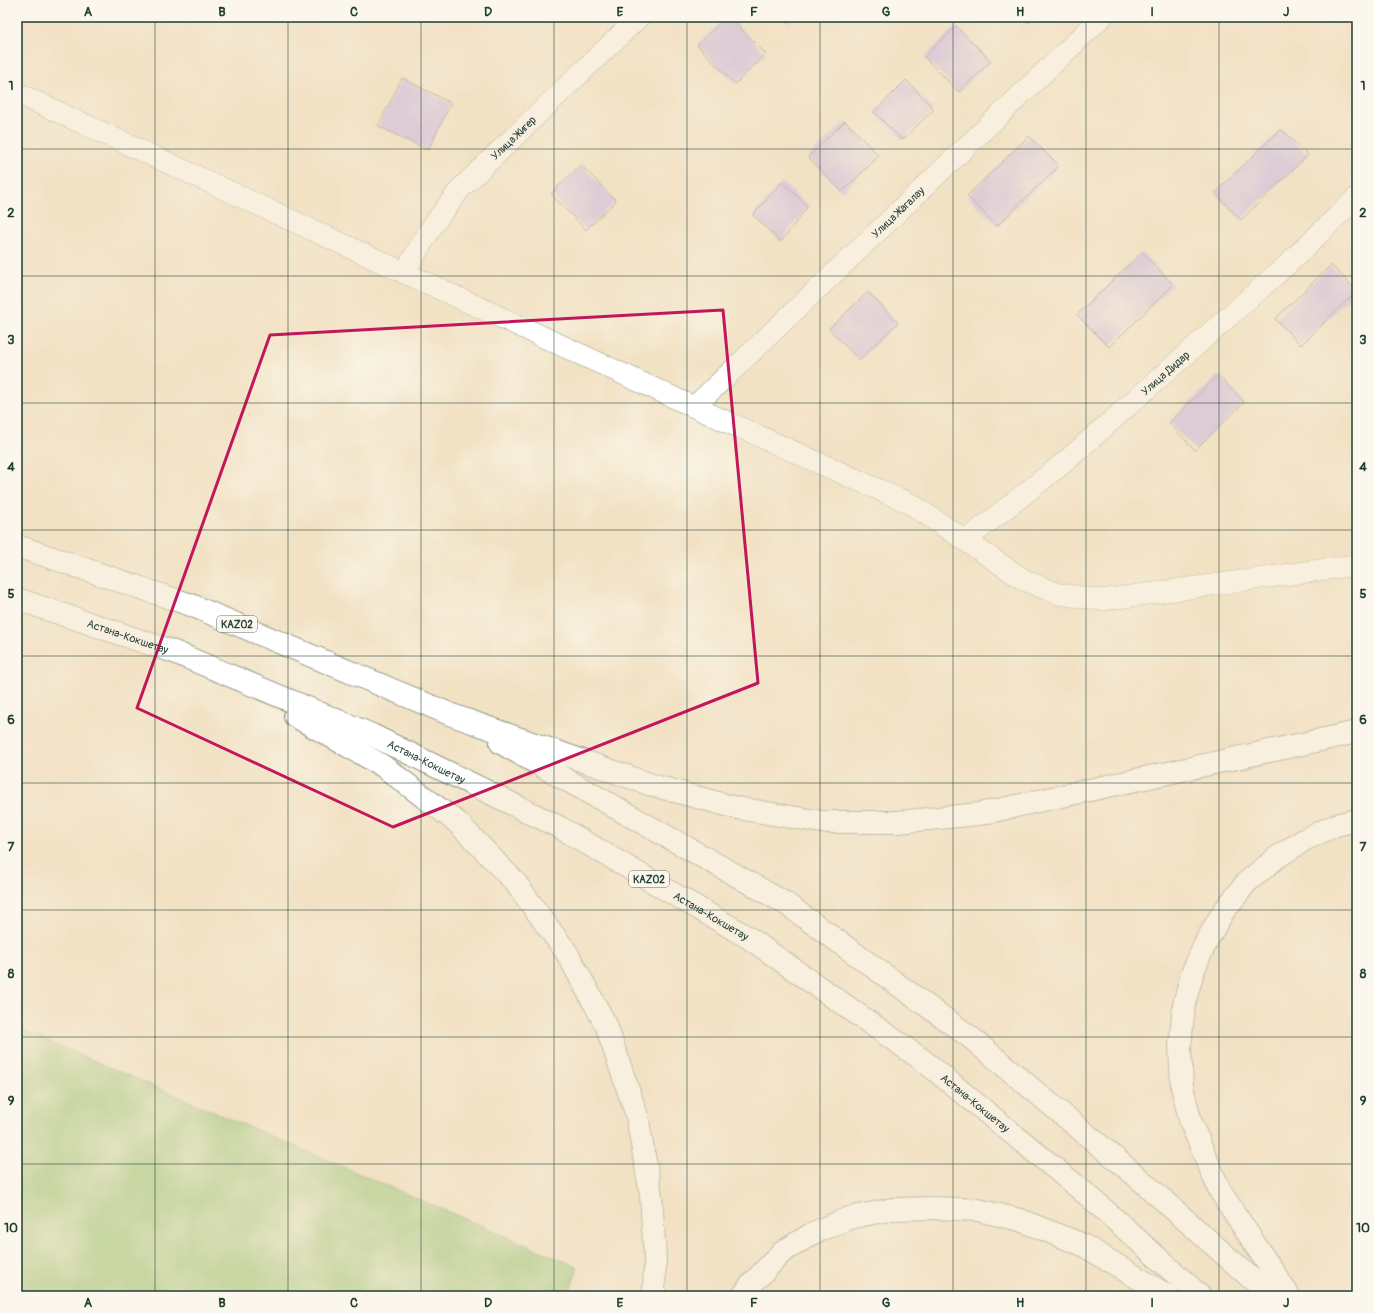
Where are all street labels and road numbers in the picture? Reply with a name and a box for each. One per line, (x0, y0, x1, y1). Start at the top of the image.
street label: Улица Жигер (488, 113, 539, 163)
street label: Улица Жагалау (869, 184, 927, 241)
street label: Улица Дидар (1139, 349, 1192, 398)
road number: KАZ02 (217, 616, 257, 632)
street label: Астана-Кокшетау (85, 617, 170, 657)
street label: Астана-Кокшетау (385, 738, 467, 787)
road number: KАZ02 (629, 871, 669, 887)
street label: Астана-Кокшетау (671, 889, 751, 944)
street label: Астана-Кокшетау (938, 1071, 1012, 1136)

